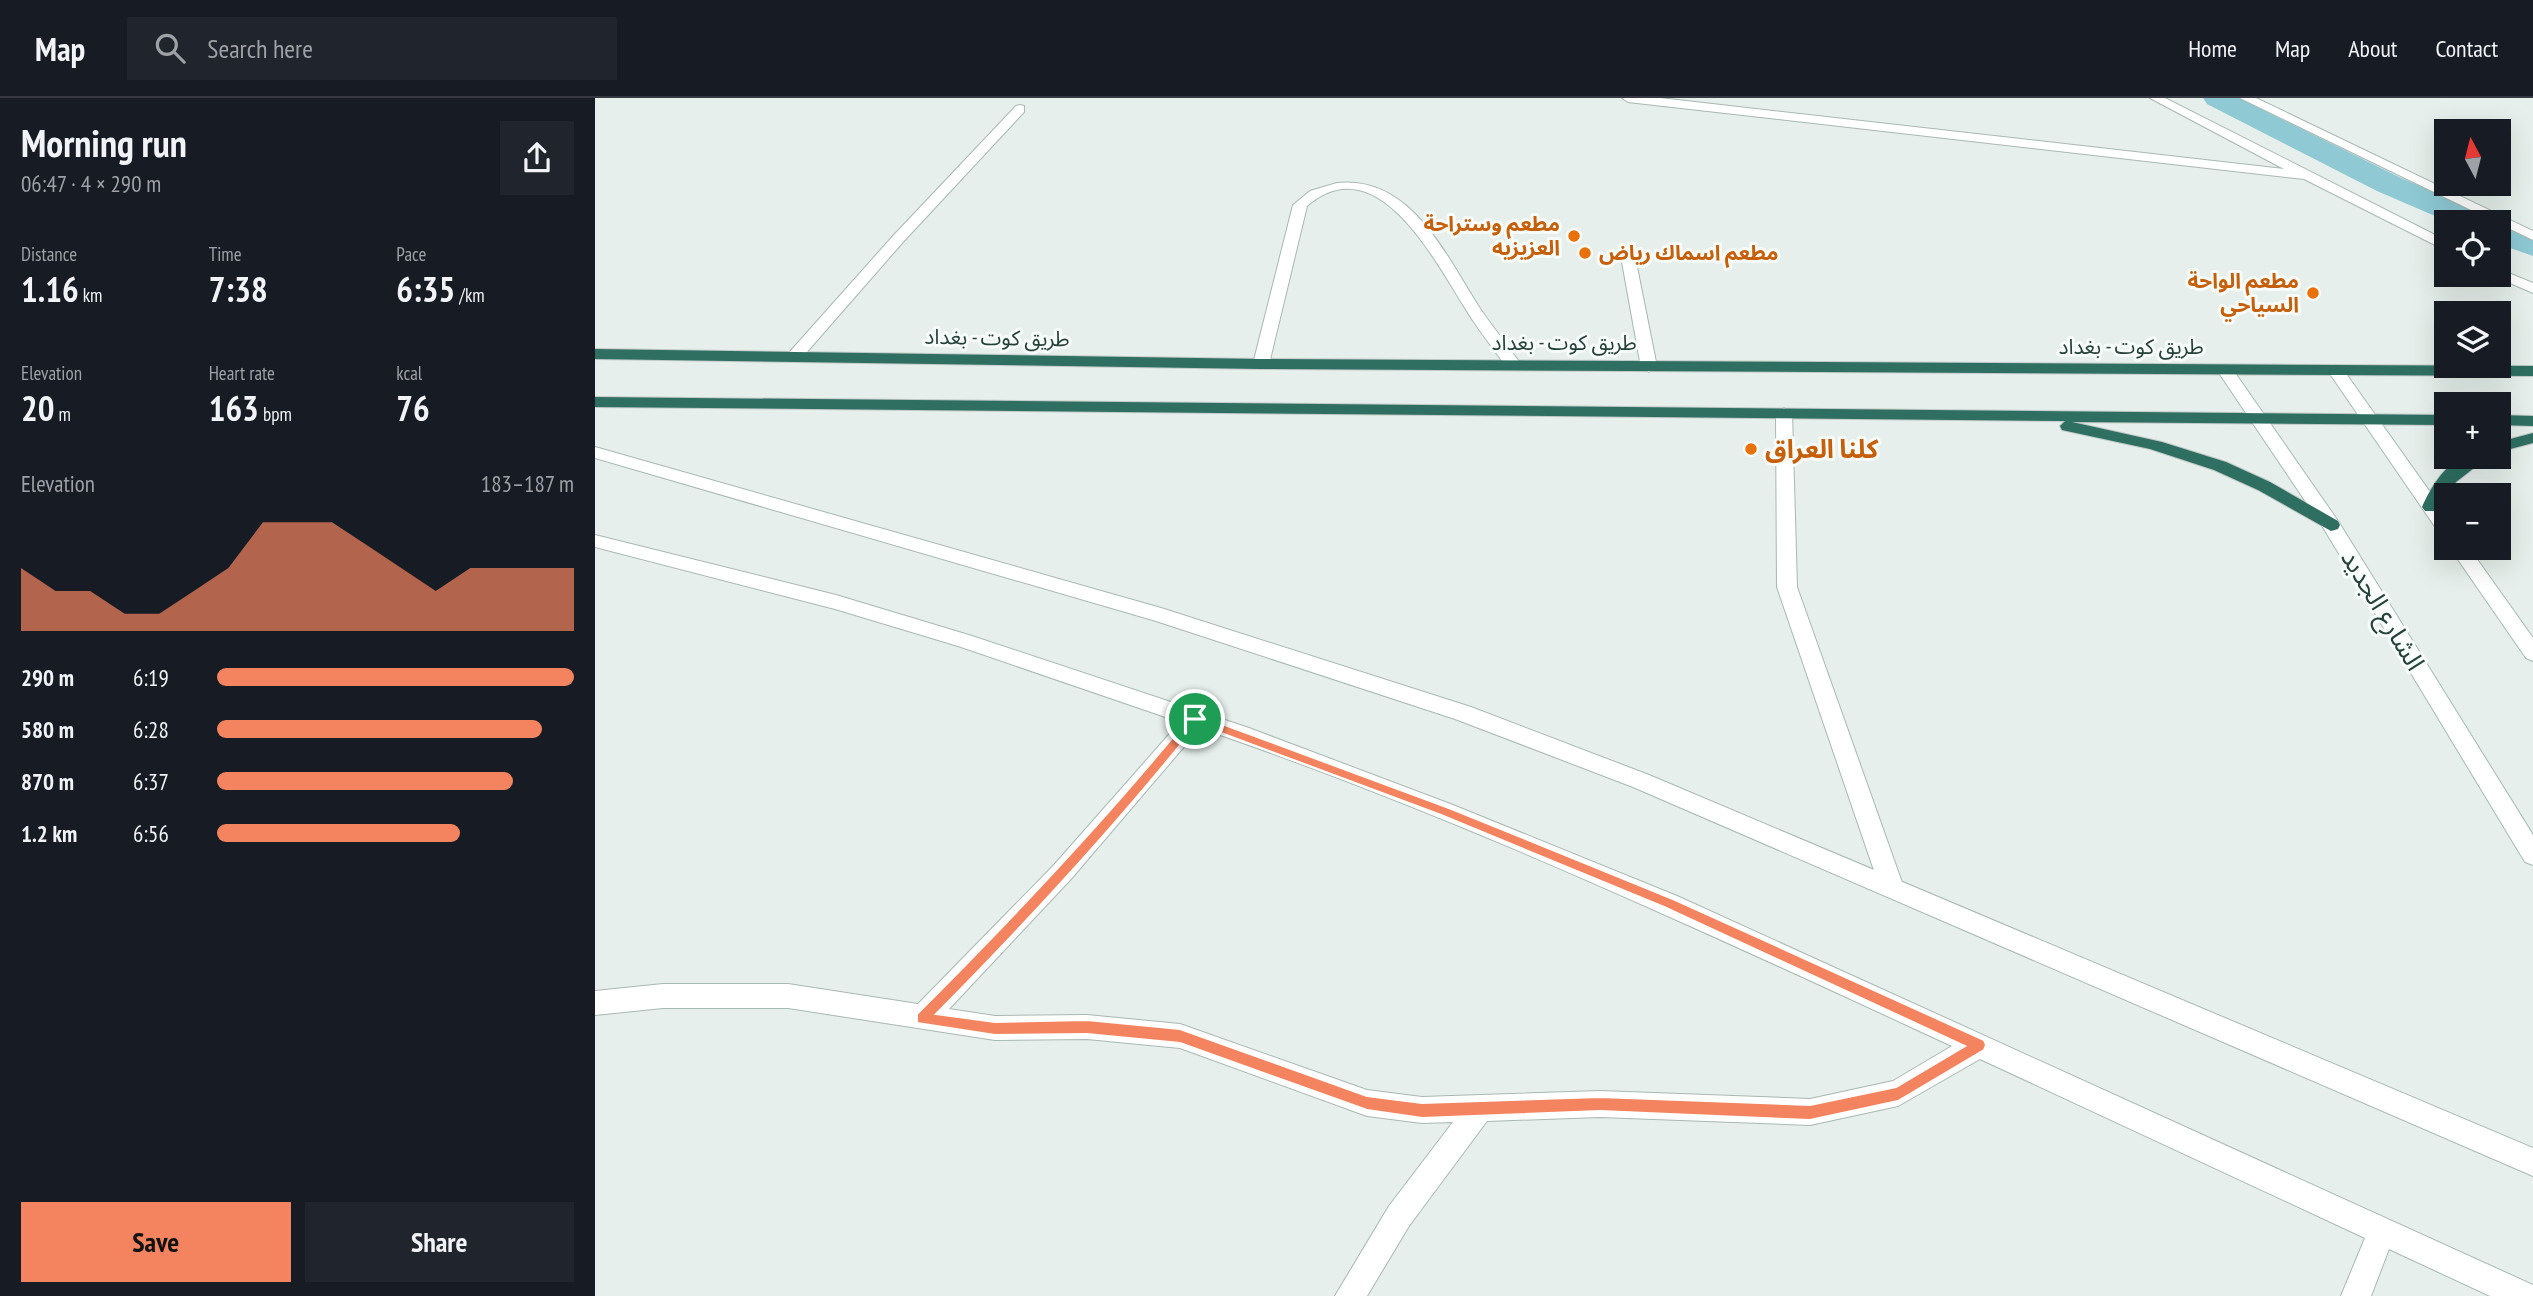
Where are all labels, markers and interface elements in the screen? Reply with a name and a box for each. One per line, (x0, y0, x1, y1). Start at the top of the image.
search box (127, 17, 617, 80)
text: Map (35, 27, 85, 70)
icon: search (151, 29, 189, 67)
text: Search here (207, 32, 313, 65)
text: Home (2188, 33, 2237, 64)
text: Map (2275, 33, 2310, 64)
text: About (2348, 33, 2397, 64)
text: Contact (2435, 33, 2498, 64)
text: Morning run (21, 118, 187, 167)
north arrow (2434, 119, 2511, 196)
map controls (2434, 119, 2511, 560)
button: share (500, 121, 574, 195)
text: 06:47 · 4 × 290 m (21, 169, 161, 198)
place label: مطعم وستراحة العزيزيه (1423, 210, 1560, 261)
button: locate (2434, 210, 2511, 287)
marker: مطعم وستراحة العزيزيه (1566, 228, 1582, 244)
place label: مطعم اسماك رياض (1599, 239, 1778, 268)
text: Distance (21, 242, 77, 266)
text: Time (209, 242, 242, 266)
text: Pace (396, 242, 426, 266)
marker: مطعم اسماك رياض (1577, 245, 1593, 261)
text: 1.16 (21, 266, 79, 312)
text: 7:38 (209, 266, 268, 312)
text: 6:35 (396, 266, 455, 312)
place label: مطعم الواحة السياحي (2187, 267, 2299, 322)
text: km (79, 283, 102, 307)
text: /km (455, 283, 485, 307)
marker: مطعم الواحة السياحي (2305, 285, 2321, 301)
button: layers (2434, 301, 2511, 378)
street label: طريق كوت - بغداد (924, 323, 1070, 352)
street label: طريق كوت - بغداد (1491, 329, 1637, 356)
street label: طريق كوت - بغداد (2058, 333, 2204, 360)
text: Elevation (21, 361, 82, 385)
text: Heart rate (209, 361, 275, 385)
text: kcal (396, 361, 422, 385)
text: 20 (21, 385, 54, 431)
text: 163 (209, 385, 259, 431)
text: 76 (396, 385, 430, 431)
button: + (2434, 392, 2511, 469)
text: m (54, 402, 71, 426)
text: bpm (259, 402, 292, 426)
place label: كلنا العراق (1765, 432, 1879, 465)
marker: كلنا العراق (1743, 441, 1759, 457)
text: Elevation (21, 469, 95, 498)
text: 183–187 m (481, 469, 574, 498)
button: − (2434, 483, 2511, 560)
street label: الشارع الجديد (2332, 543, 2433, 678)
text: 290 m (21, 663, 74, 692)
text: 6:19 (133, 663, 169, 692)
pin (1165, 689, 1225, 749)
icon: arrive (1176, 700, 1214, 738)
text: 580 m (21, 715, 74, 744)
text: 6:28 (133, 715, 169, 744)
text: 870 m (21, 767, 74, 796)
text: 6:37 (133, 767, 169, 796)
text: 1.2 km (21, 819, 77, 848)
text: 6:56 (133, 819, 169, 848)
button: Save (21, 1202, 291, 1282)
button: Share (305, 1202, 574, 1282)

